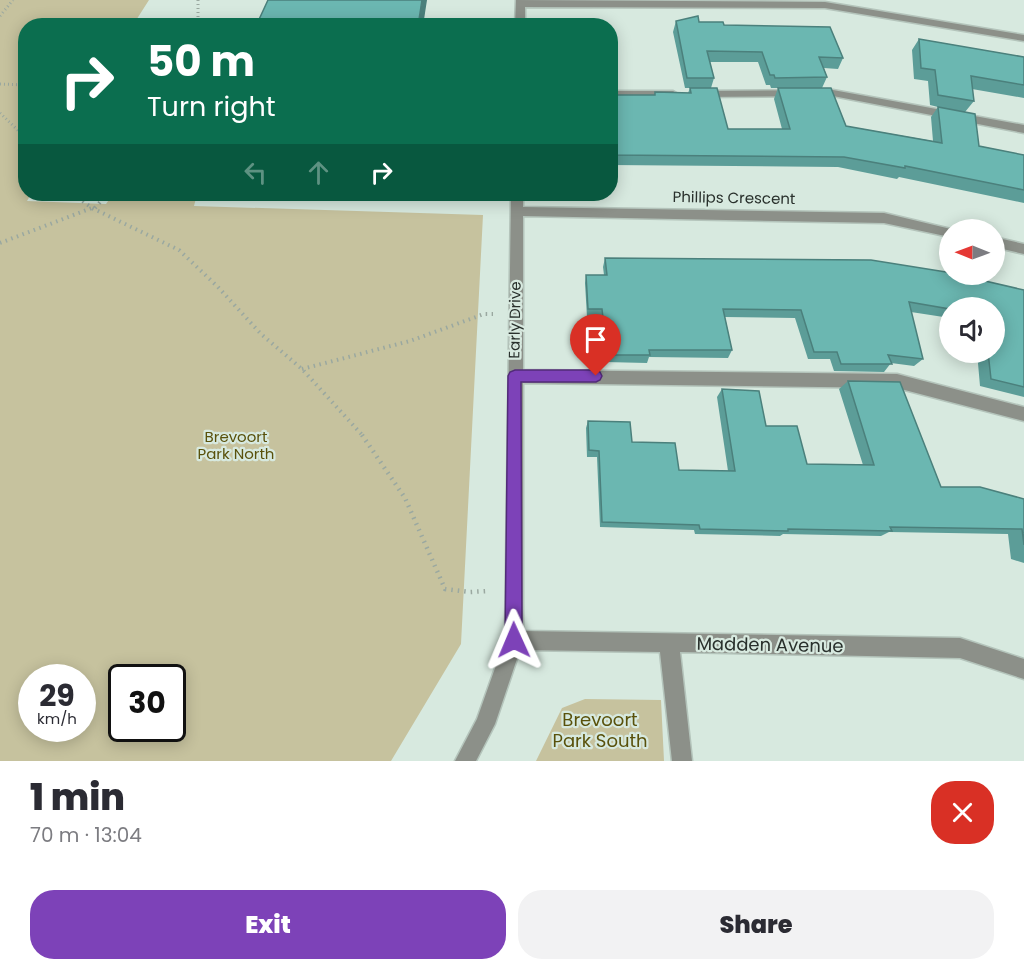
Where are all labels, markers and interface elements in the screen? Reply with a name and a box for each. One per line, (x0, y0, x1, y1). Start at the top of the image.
text: 50 m (147, 32, 255, 91)
icon: right (48, 42, 126, 120)
text: Turn right (147, 88, 276, 125)
icon: left (239, 156, 272, 189)
icon: ahead (302, 156, 335, 189)
icon: right (365, 156, 398, 189)
street label: Phillips Crescent (672, 186, 796, 209)
north arrow (939, 219, 1005, 285)
map controls (939, 219, 1005, 363)
street label: Early Drive (503, 281, 526, 359)
button: sound (939, 297, 1005, 363)
pin (570, 314, 621, 376)
icon: arrive (579, 323, 612, 356)
park label: Brevoort Park North (198, 426, 274, 464)
position arrow (482, 608, 546, 672)
street label: Madden Avenue (696, 631, 844, 658)
speed limit sign: 30 (108, 664, 186, 742)
text: 29 (39, 674, 75, 717)
park label: Brevoort Park South (552, 707, 648, 753)
text: km/h (37, 708, 77, 729)
text: 1 min (30, 772, 125, 823)
button: close (931, 781, 994, 844)
text: 70 m · 13:04 (30, 821, 142, 849)
button: Exit (30, 890, 506, 959)
button: Share (518, 890, 994, 959)

